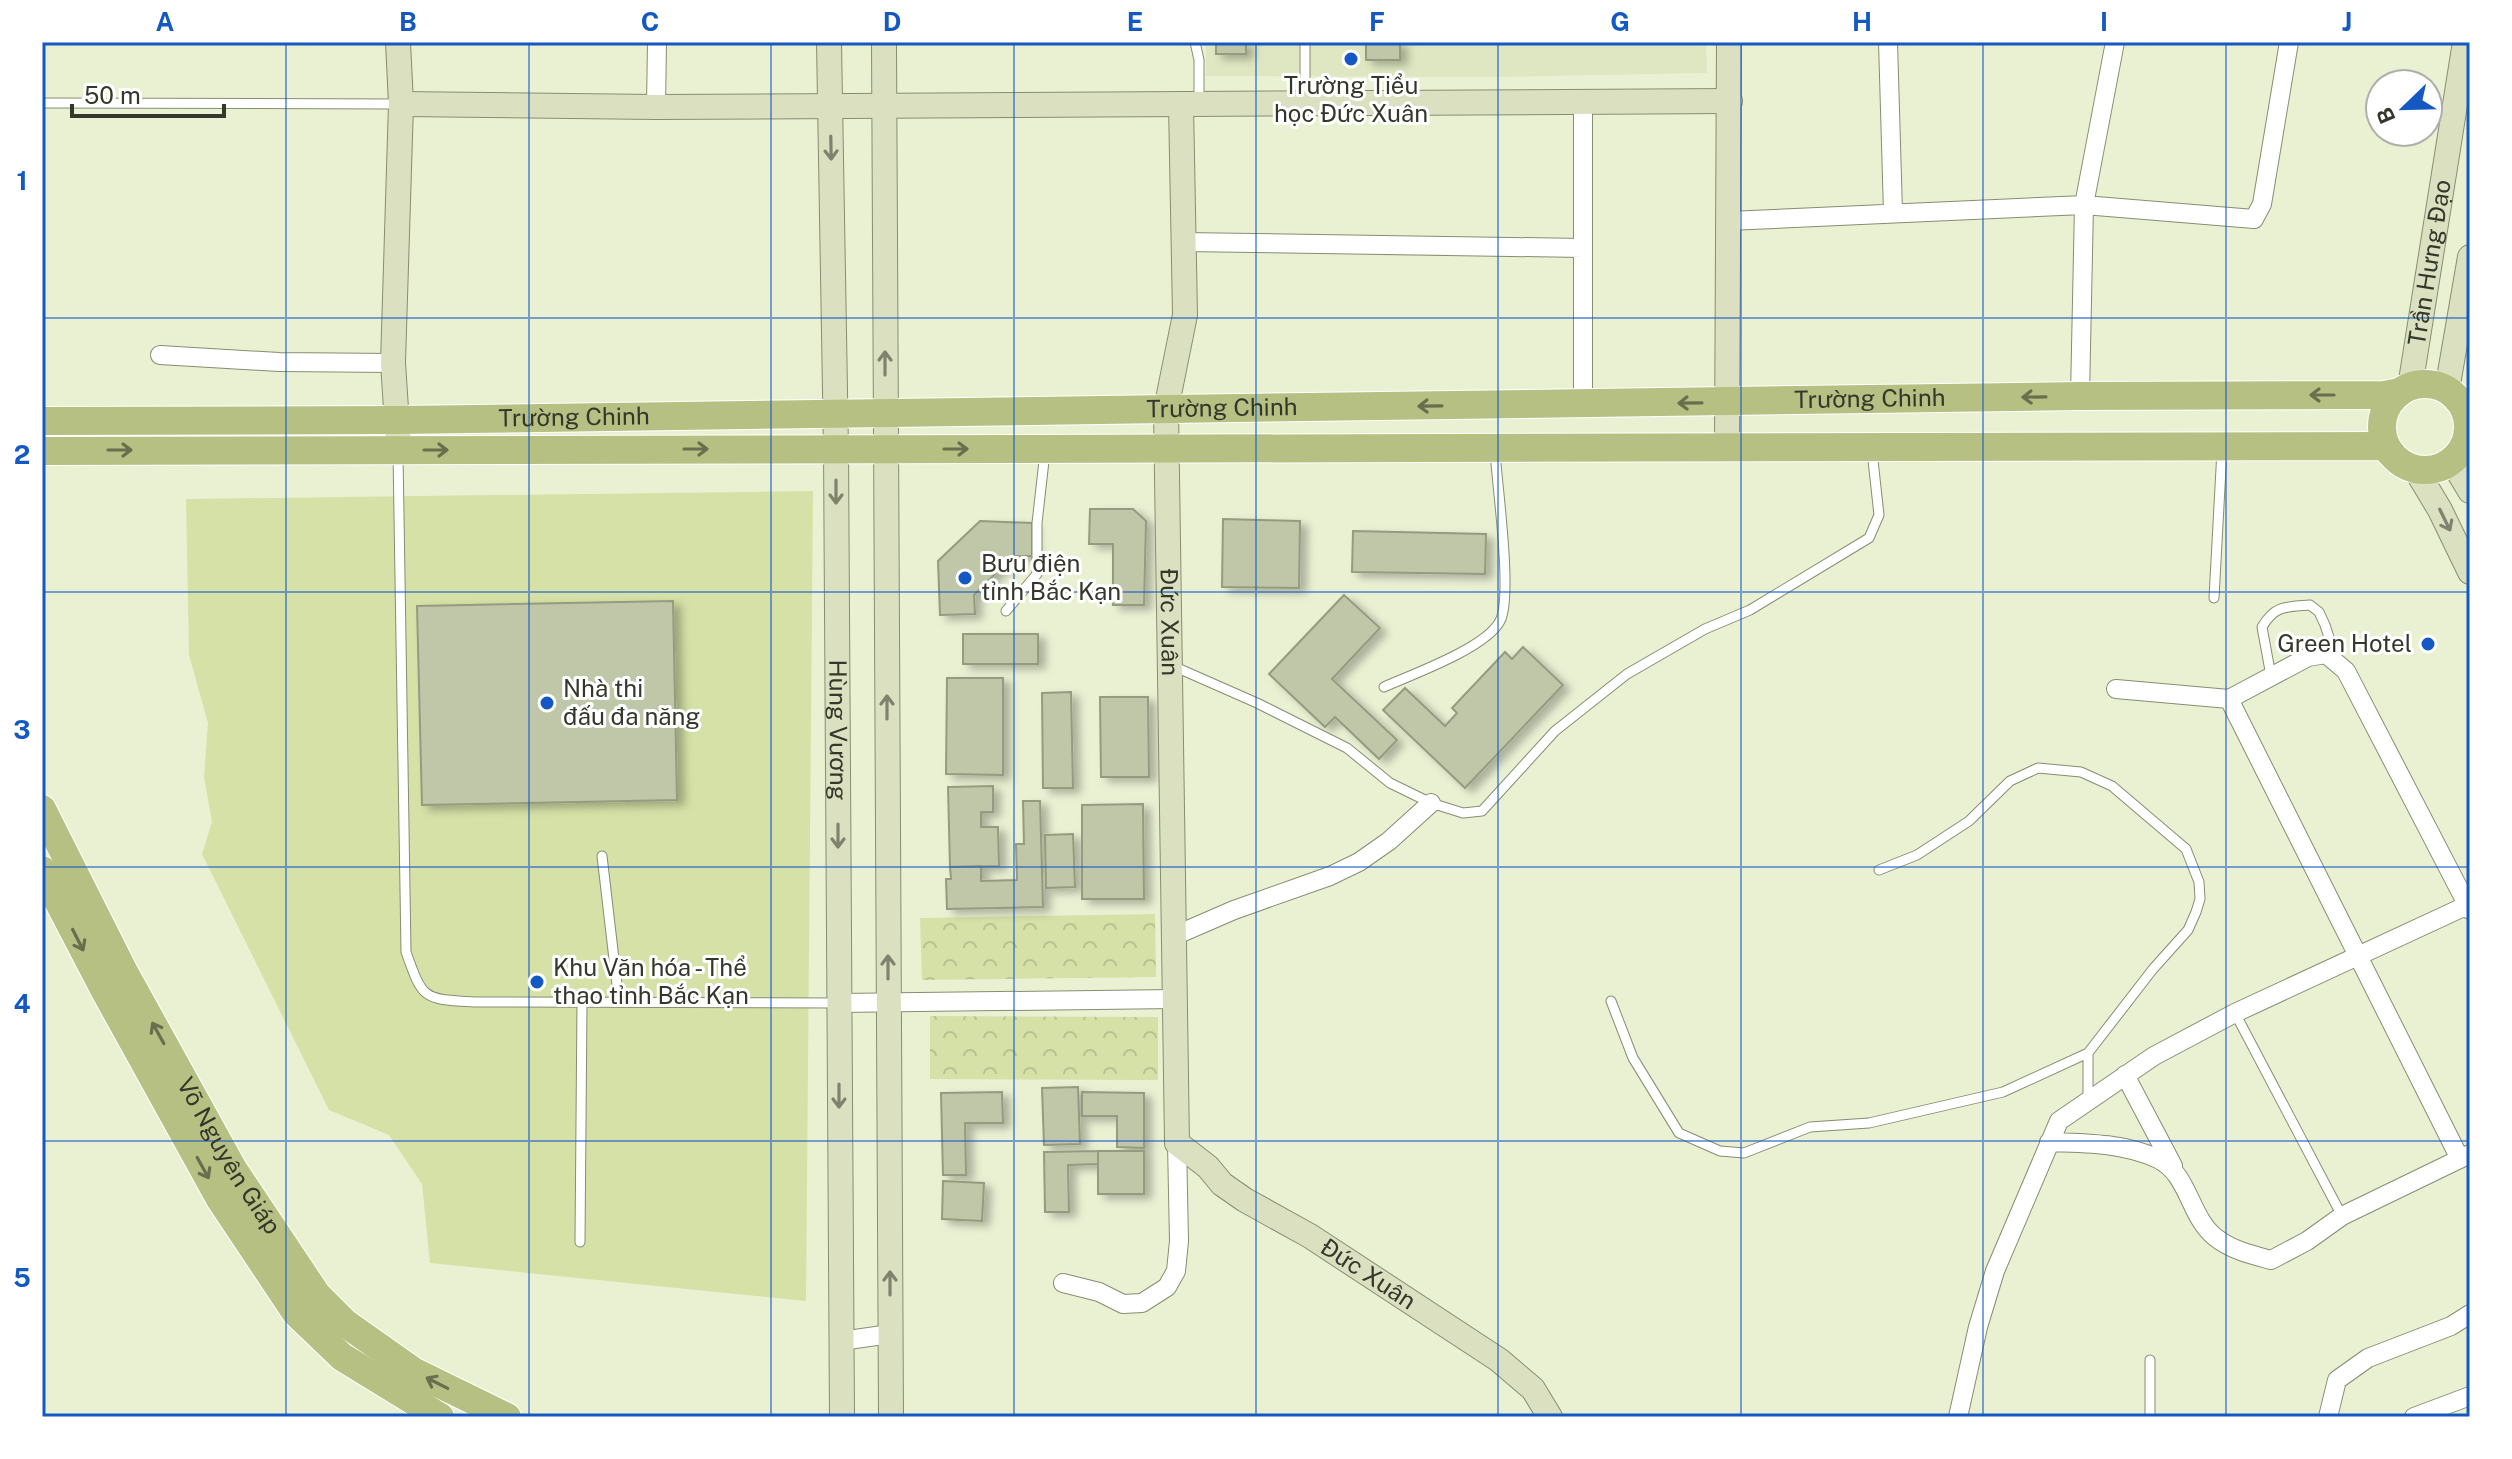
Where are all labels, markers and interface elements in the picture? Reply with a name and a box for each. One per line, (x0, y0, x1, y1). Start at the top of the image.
text: A (156, 6, 175, 37)
text: B (399, 6, 417, 37)
text: C (641, 6, 659, 37)
text: D (883, 6, 901, 37)
text: E (1127, 6, 1143, 37)
text: F (1369, 6, 1385, 37)
text: G (1610, 6, 1630, 37)
text: H (1852, 6, 1872, 37)
text: I (2100, 6, 2108, 37)
text: J (2342, 6, 2352, 37)
marker: Trường Tiểu học Đức Xuân (1342, 50, 1360, 68)
scale bar (72, 68, 224, 118)
north arrow (2364, 68, 2444, 148)
place label: Trường Tiểu học Đức Xuân (1274, 71, 1428, 127)
text: 50 m (84, 81, 141, 109)
text: B (2371, 104, 2400, 128)
one-way arrow (823, 134, 838, 161)
text: 1 (16, 165, 28, 196)
street label: Trần Hưng Đạo (2402, 177, 2456, 347)
one-way arrow (877, 350, 893, 377)
street label: Trường Chinh (1794, 383, 1946, 413)
one-way arrow (2309, 387, 2336, 403)
one-way arrow (2021, 389, 2048, 405)
street label: Trường Chinh (1146, 392, 1298, 422)
one-way arrow (1677, 395, 1704, 411)
one-way arrow (1417, 399, 1444, 414)
street label: Trường Chinh (498, 401, 650, 432)
text: 2 (14, 439, 30, 470)
one-way arrow (682, 441, 709, 457)
one-way arrow (942, 441, 969, 457)
one-way arrow (106, 442, 133, 458)
one-way arrow (422, 442, 449, 458)
one-way arrow (828, 478, 844, 505)
one-way arrow (2438, 508, 2453, 531)
place label: Bưu điện tỉnh Bắc Kạn (981, 549, 1121, 605)
street label: Đức Xuân (1155, 568, 1185, 676)
marker: Bưu điện tỉnh Bắc Kạn (956, 569, 974, 587)
place label: Green Hotel (2277, 629, 2412, 657)
marker: Green Hotel (2419, 635, 2437, 653)
street label: Hùng Vương (824, 659, 853, 801)
place label: Nhà thi đấu đa năng (563, 674, 700, 730)
marker: Nhà thi đấu đa năng (538, 694, 556, 712)
one-way arrow (879, 694, 895, 721)
text: 3 (13, 714, 31, 745)
one-way arrow (830, 822, 846, 849)
one-way arrow (70, 927, 86, 951)
place label: Khu Văn hóa - Thể thao tỉnh Bắc Kạn (553, 953, 749, 1009)
one-way arrow (880, 954, 896, 981)
marker: Khu Văn hóa - Thể thao tỉnh Bắc Kạn (528, 973, 546, 991)
text: 4 (13, 988, 31, 1019)
one-way arrow (150, 1022, 165, 1046)
street label: Võ Nguyên Giáp (172, 1072, 287, 1239)
one-way arrow (831, 1082, 847, 1109)
one-way arrow (195, 1155, 211, 1179)
street label: Đức Xuân (1316, 1232, 1421, 1315)
text: 5 (13, 1262, 31, 1293)
one-way arrow (882, 1270, 898, 1297)
one-way arrow (425, 1375, 449, 1390)

